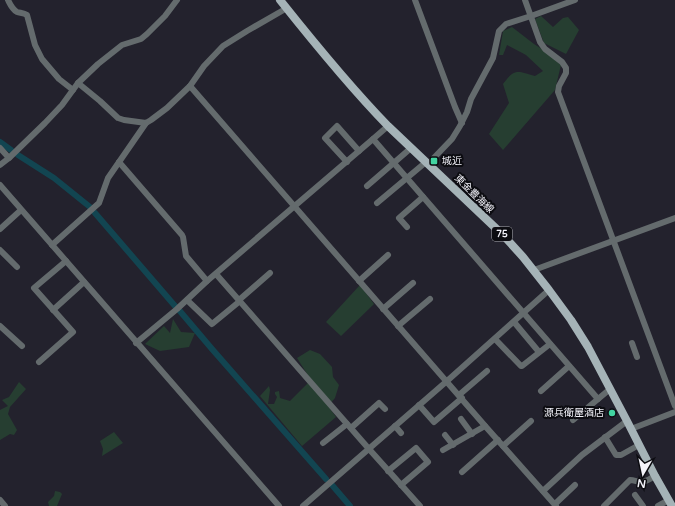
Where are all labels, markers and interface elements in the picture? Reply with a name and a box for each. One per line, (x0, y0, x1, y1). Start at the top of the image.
place label: 城近 (442, 155, 462, 167)
marker: 城近 (429, 156, 439, 166)
street label: 東金豊海線 (452, 172, 496, 216)
road number: 75 (492, 227, 512, 241)
place label: 源兵衛屋酒店 (544, 407, 604, 419)
marker: 源兵衛屋酒店 (607, 408, 617, 418)
north arrow (623, 454, 663, 494)
text: N (636, 476, 647, 490)

